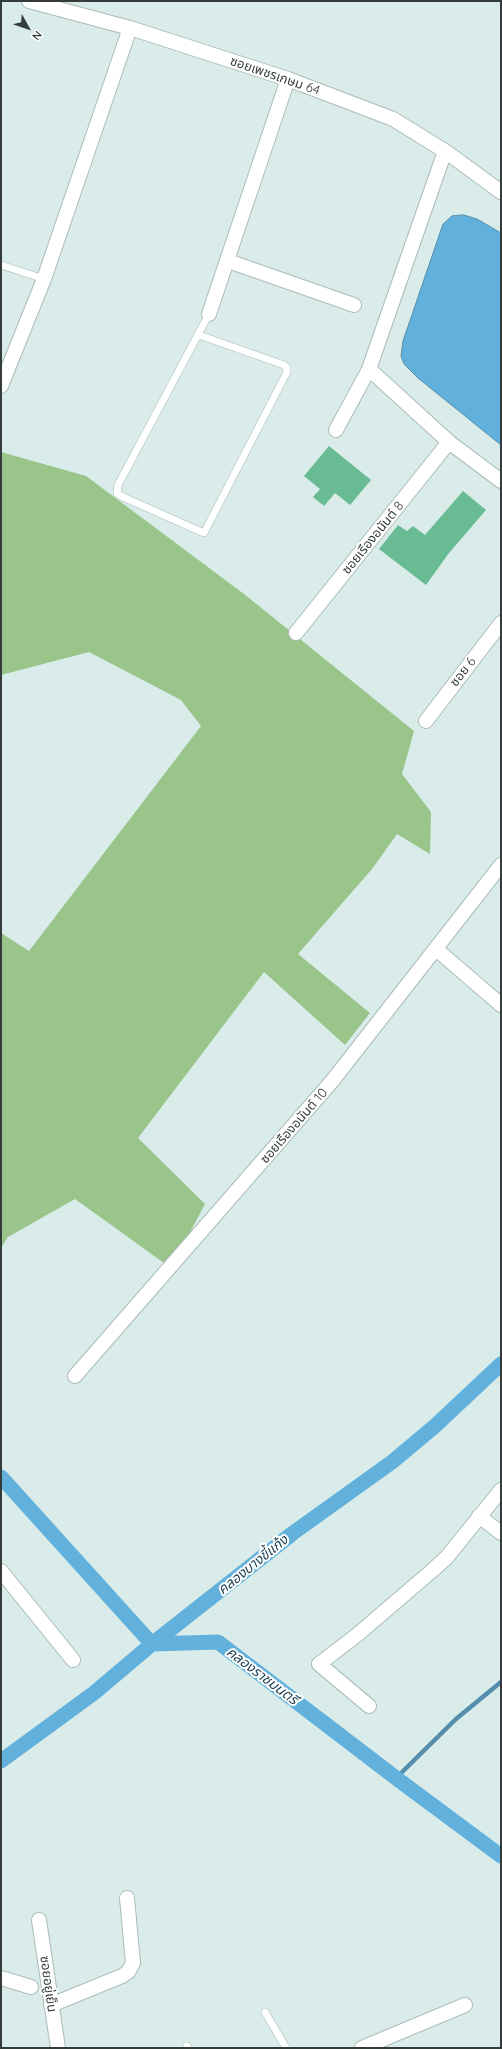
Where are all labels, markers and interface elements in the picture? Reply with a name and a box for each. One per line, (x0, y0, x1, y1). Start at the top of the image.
north arrow (8, 8, 48, 48)
text: N (29, 28, 45, 43)
street label: ซอยเพชรเกษม 64 (228, 53, 322, 99)
street label: ซอยเรืองอนันต์ 8 (339, 498, 407, 578)
street label: ซอย 6 (447, 654, 479, 690)
street label: ซอยเรืองอนันต์ 10 (257, 1085, 331, 1167)
water label: คลองบางขี้แก้ง (215, 1532, 291, 1598)
water label: คลองราชมนตรี (223, 1644, 301, 1708)
street label: ซอยอยู่เย็น (36, 1955, 60, 2013)

